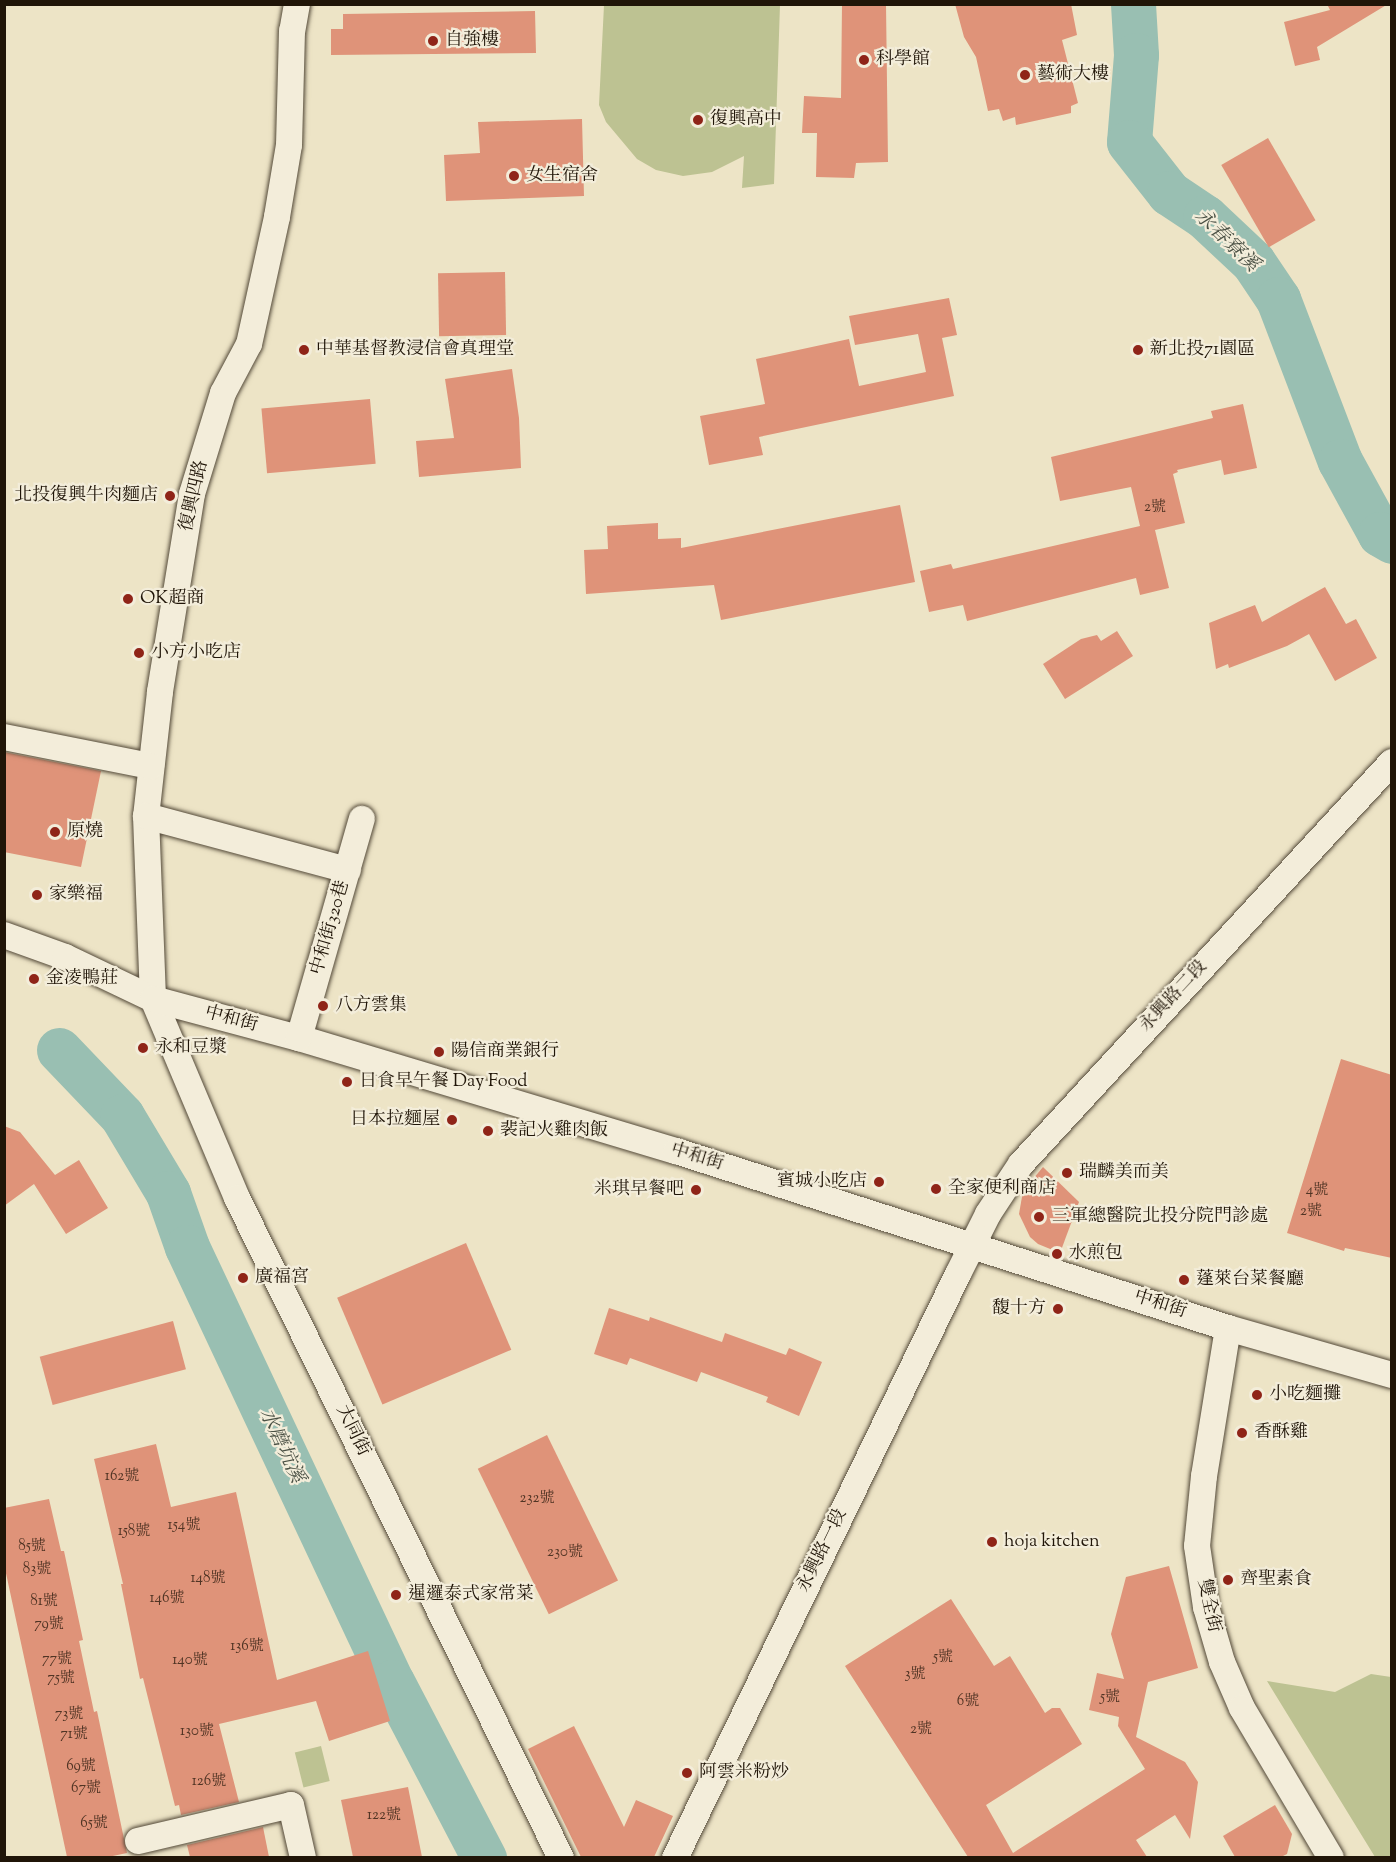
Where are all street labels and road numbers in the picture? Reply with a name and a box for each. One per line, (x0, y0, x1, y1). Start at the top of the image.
street label: 復興四路 (176, 458, 214, 534)
street label: 中和街320巷 (307, 878, 355, 978)
street label: 永興路二段 (1135, 957, 1213, 1037)
street label: 中和街 (202, 1003, 260, 1037)
street label: 中和街 (668, 1140, 726, 1176)
street label: 中和街 (1131, 1286, 1189, 1324)
street label: 大同街 (330, 1402, 374, 1460)
street label: 永興路一段 (794, 1506, 852, 1596)
street label: 雙全街 (1192, 1577, 1224, 1635)

